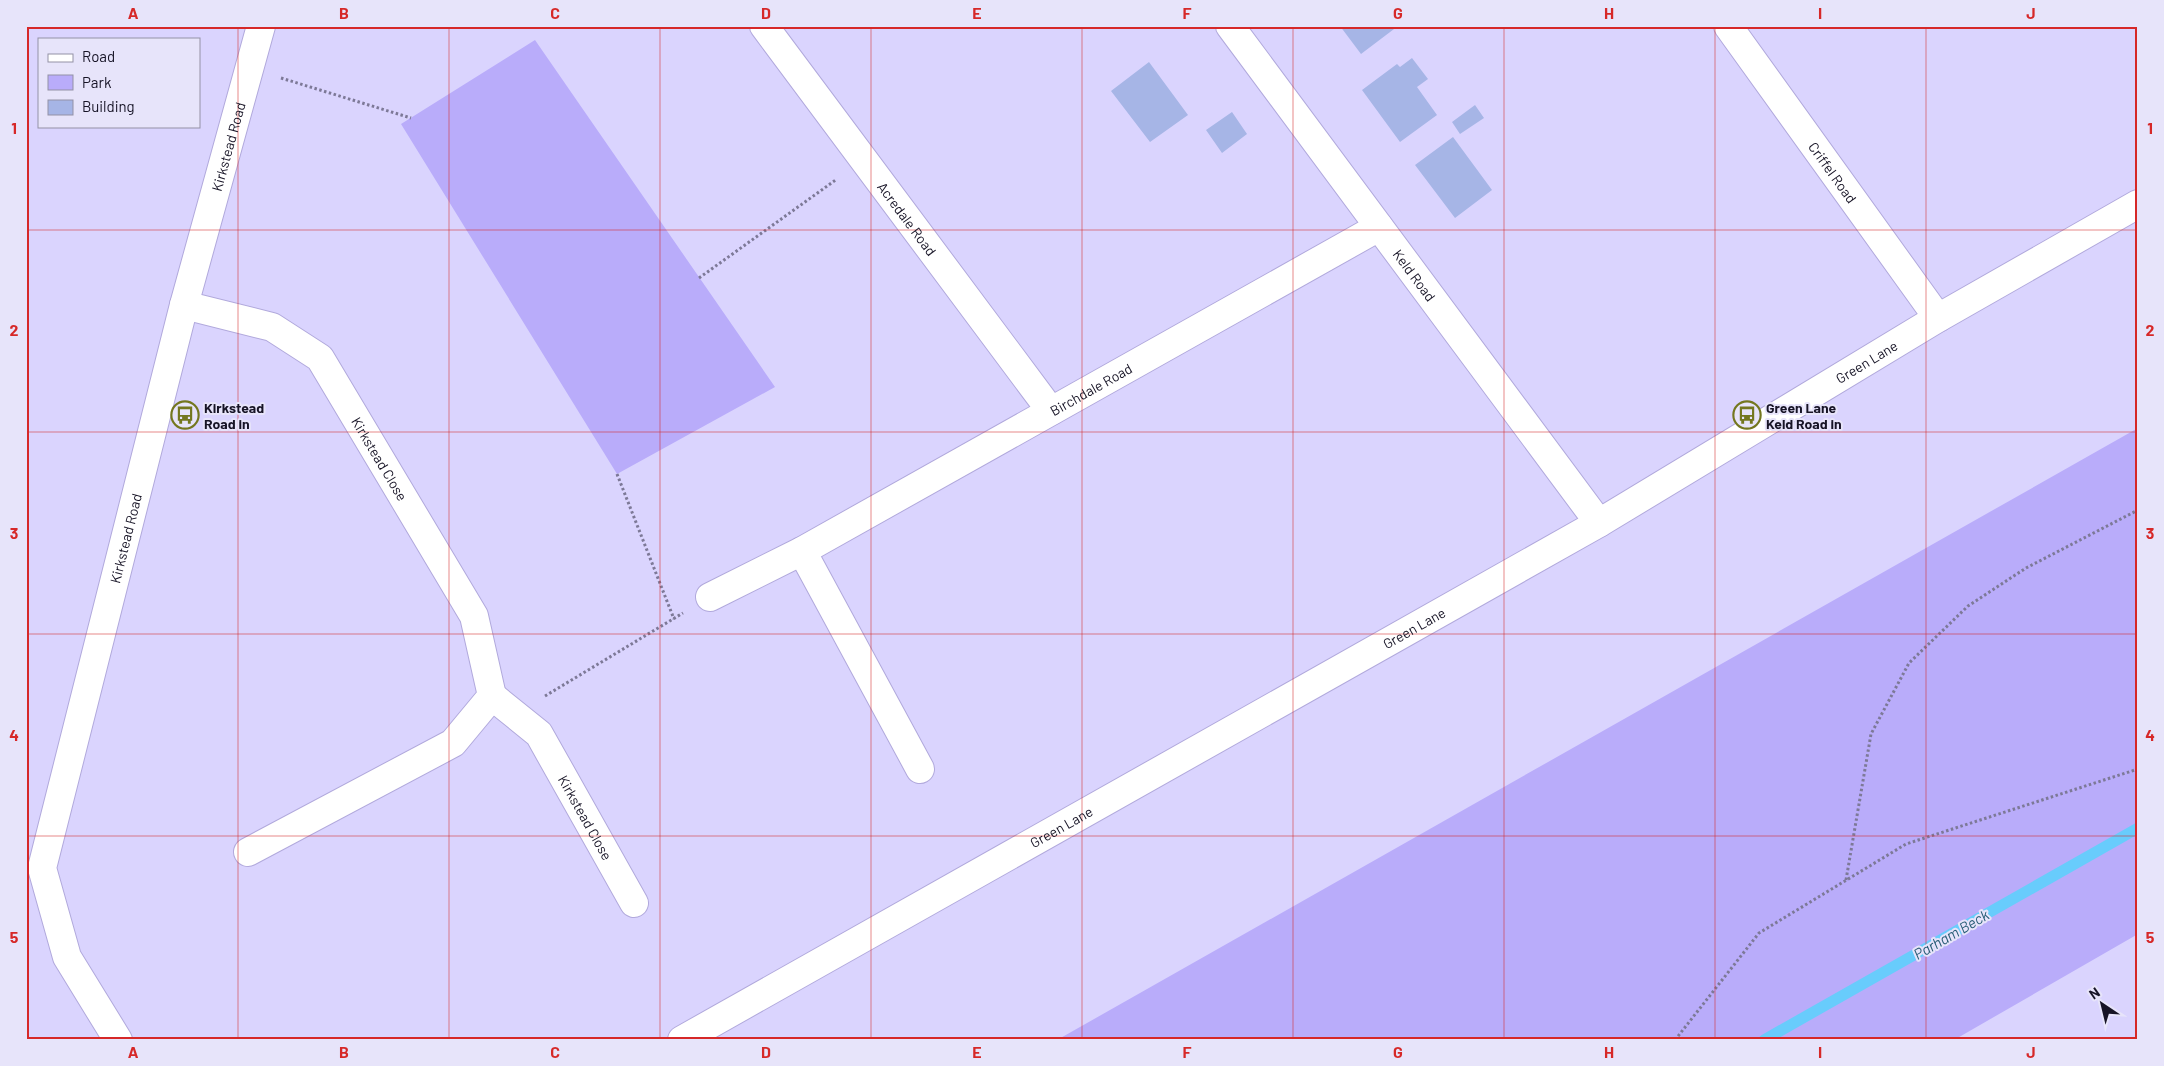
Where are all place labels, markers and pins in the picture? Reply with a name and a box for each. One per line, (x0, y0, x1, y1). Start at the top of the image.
place label: Kirkstead Road in (204, 399, 264, 432)
place label: Green Lane Keld Road in (1766, 399, 1842, 432)
bus stop icon: Kirkstead Road in (170, 400, 200, 430)
bus stop icon: Green Lane Keld Road in (1732, 400, 1762, 430)

